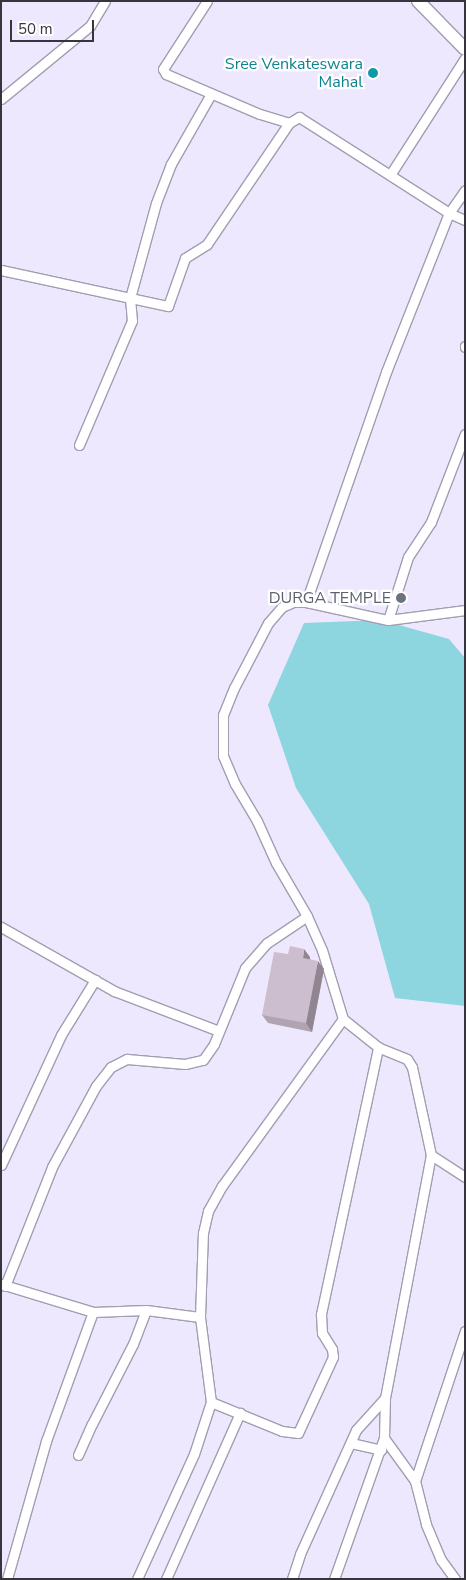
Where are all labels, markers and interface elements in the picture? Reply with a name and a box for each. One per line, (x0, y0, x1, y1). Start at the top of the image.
scale bar (12, 10, 96, 42)
text: 50 m (18, 19, 53, 39)
place label: Sree Venkateswara Mahal (225, 54, 363, 92)
marker: Sree Venkateswara Mahal (367, 67, 379, 79)
place label: DURGA TEMPLE (269, 588, 391, 608)
marker: DURGA TEMPLE (395, 592, 407, 604)

